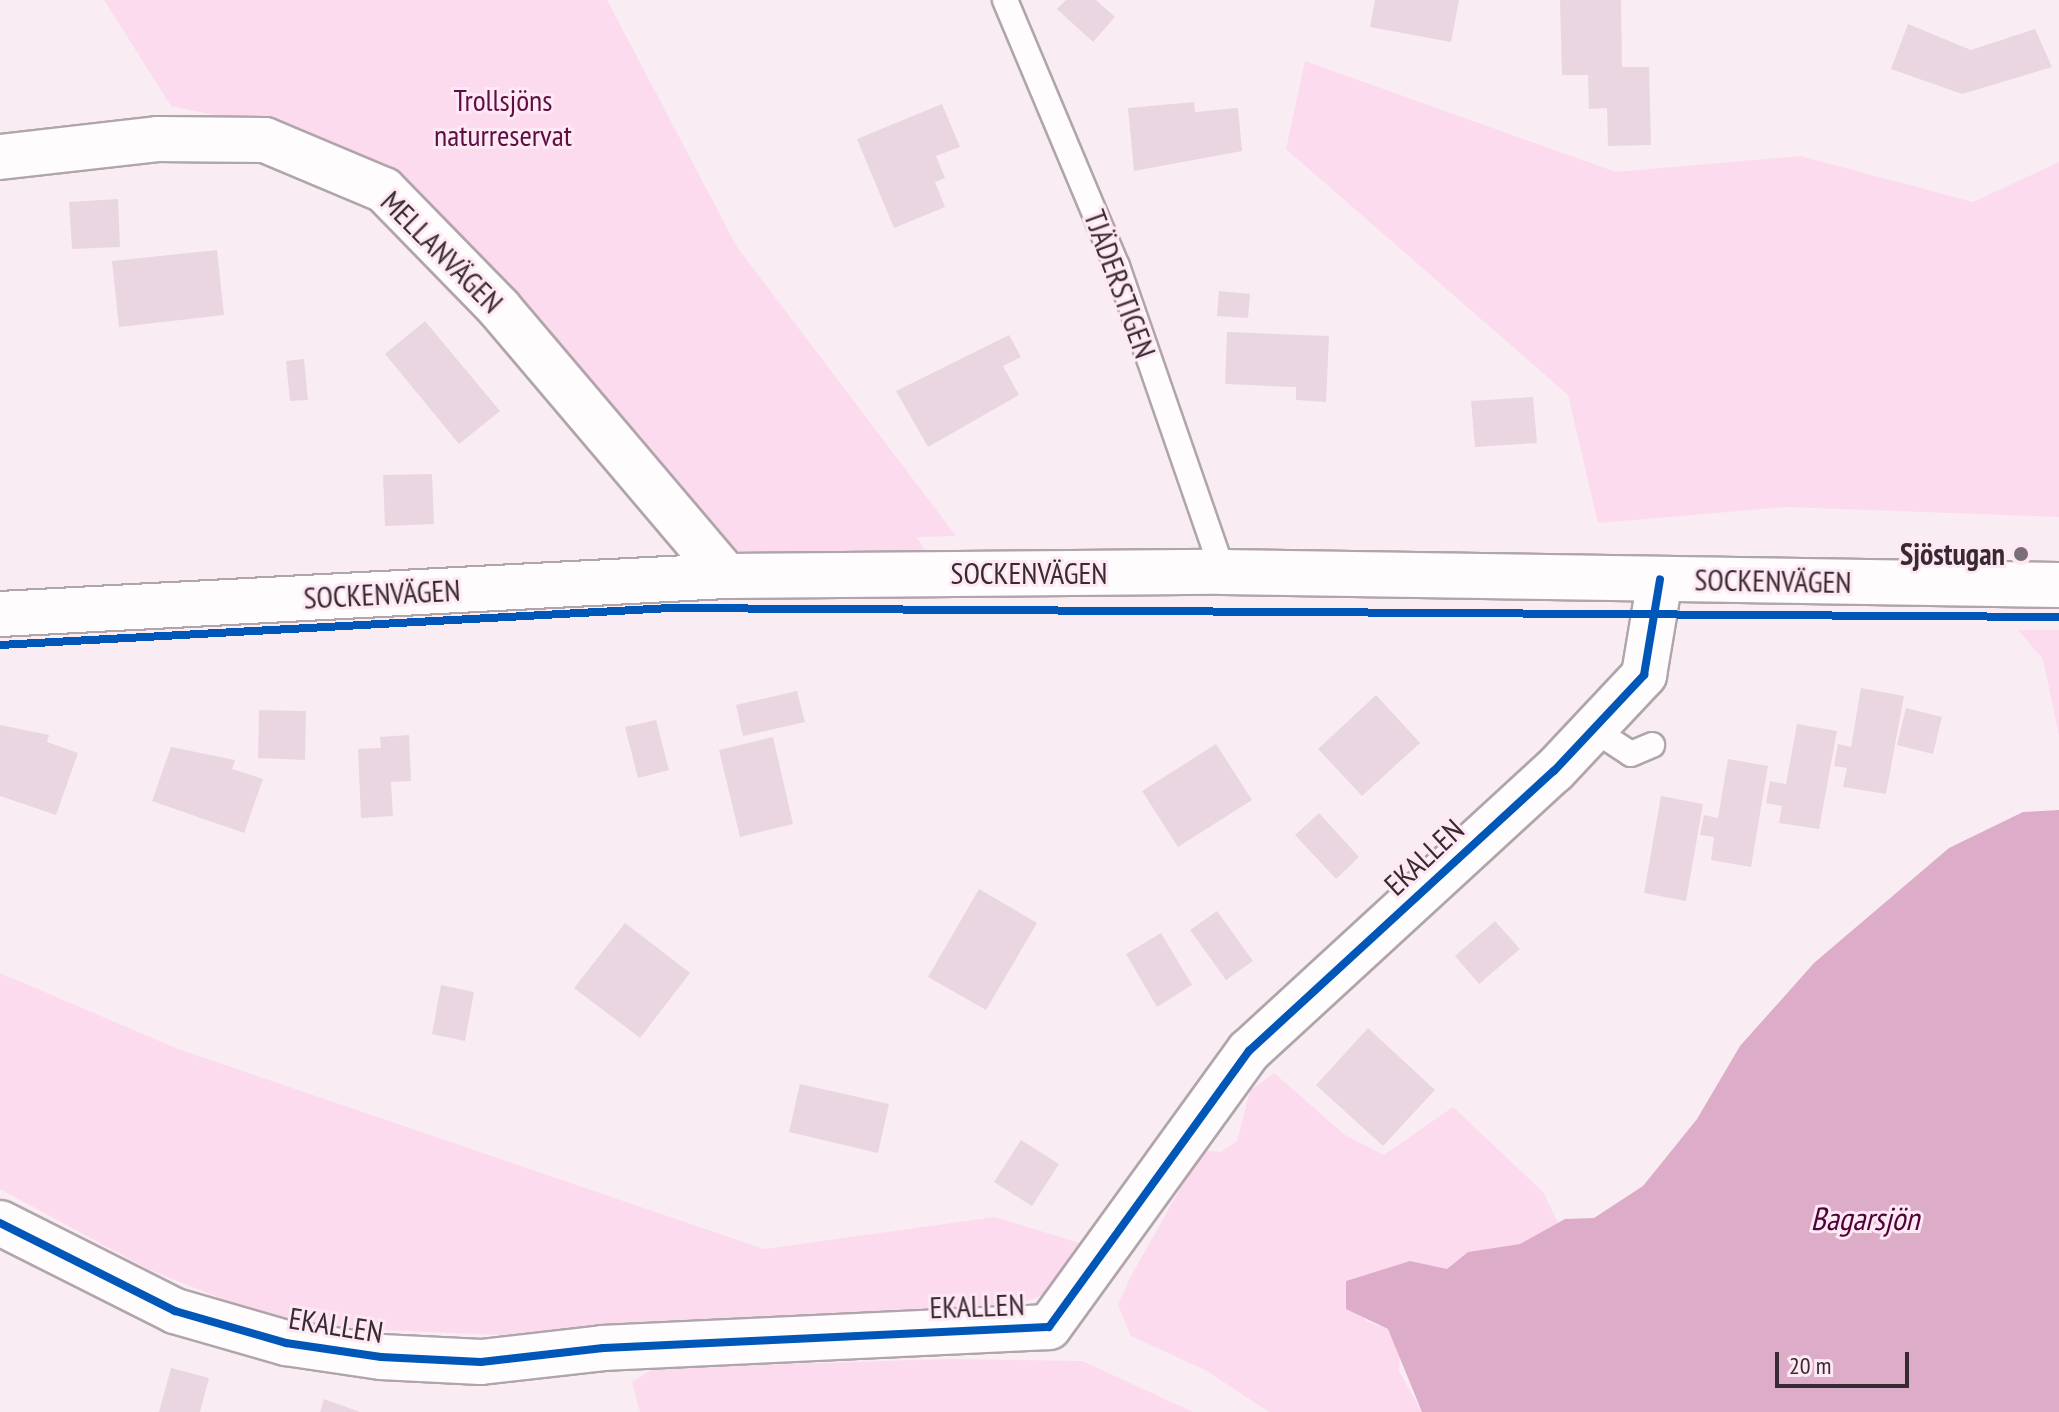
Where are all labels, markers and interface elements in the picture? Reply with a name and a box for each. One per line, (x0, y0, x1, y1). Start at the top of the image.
park label: Trollsjöns naturreservat (434, 82, 572, 152)
street label: MELLANVÄGEN (374, 184, 510, 320)
street label: TJÄDERSTIGEN (1077, 205, 1163, 363)
place label: Sjöstugan (1900, 536, 2005, 572)
marker: Sjöstugan (2012, 545, 2030, 563)
street label: SOCKENVÄGEN (951, 555, 1107, 591)
street label: SOCKENVÄGEN (1694, 562, 1852, 600)
street label: SOCKENVÄGEN (303, 572, 461, 616)
street label: EKALLEN (1377, 811, 1471, 903)
water label: Bagarsjön (1811, 1199, 1919, 1237)
street label: EKALLEN (929, 1286, 1025, 1326)
street label: EKALLEN (286, 1300, 386, 1350)
scale bar (1779, 1336, 1913, 1386)
text: 20 m (1789, 1350, 1831, 1381)

